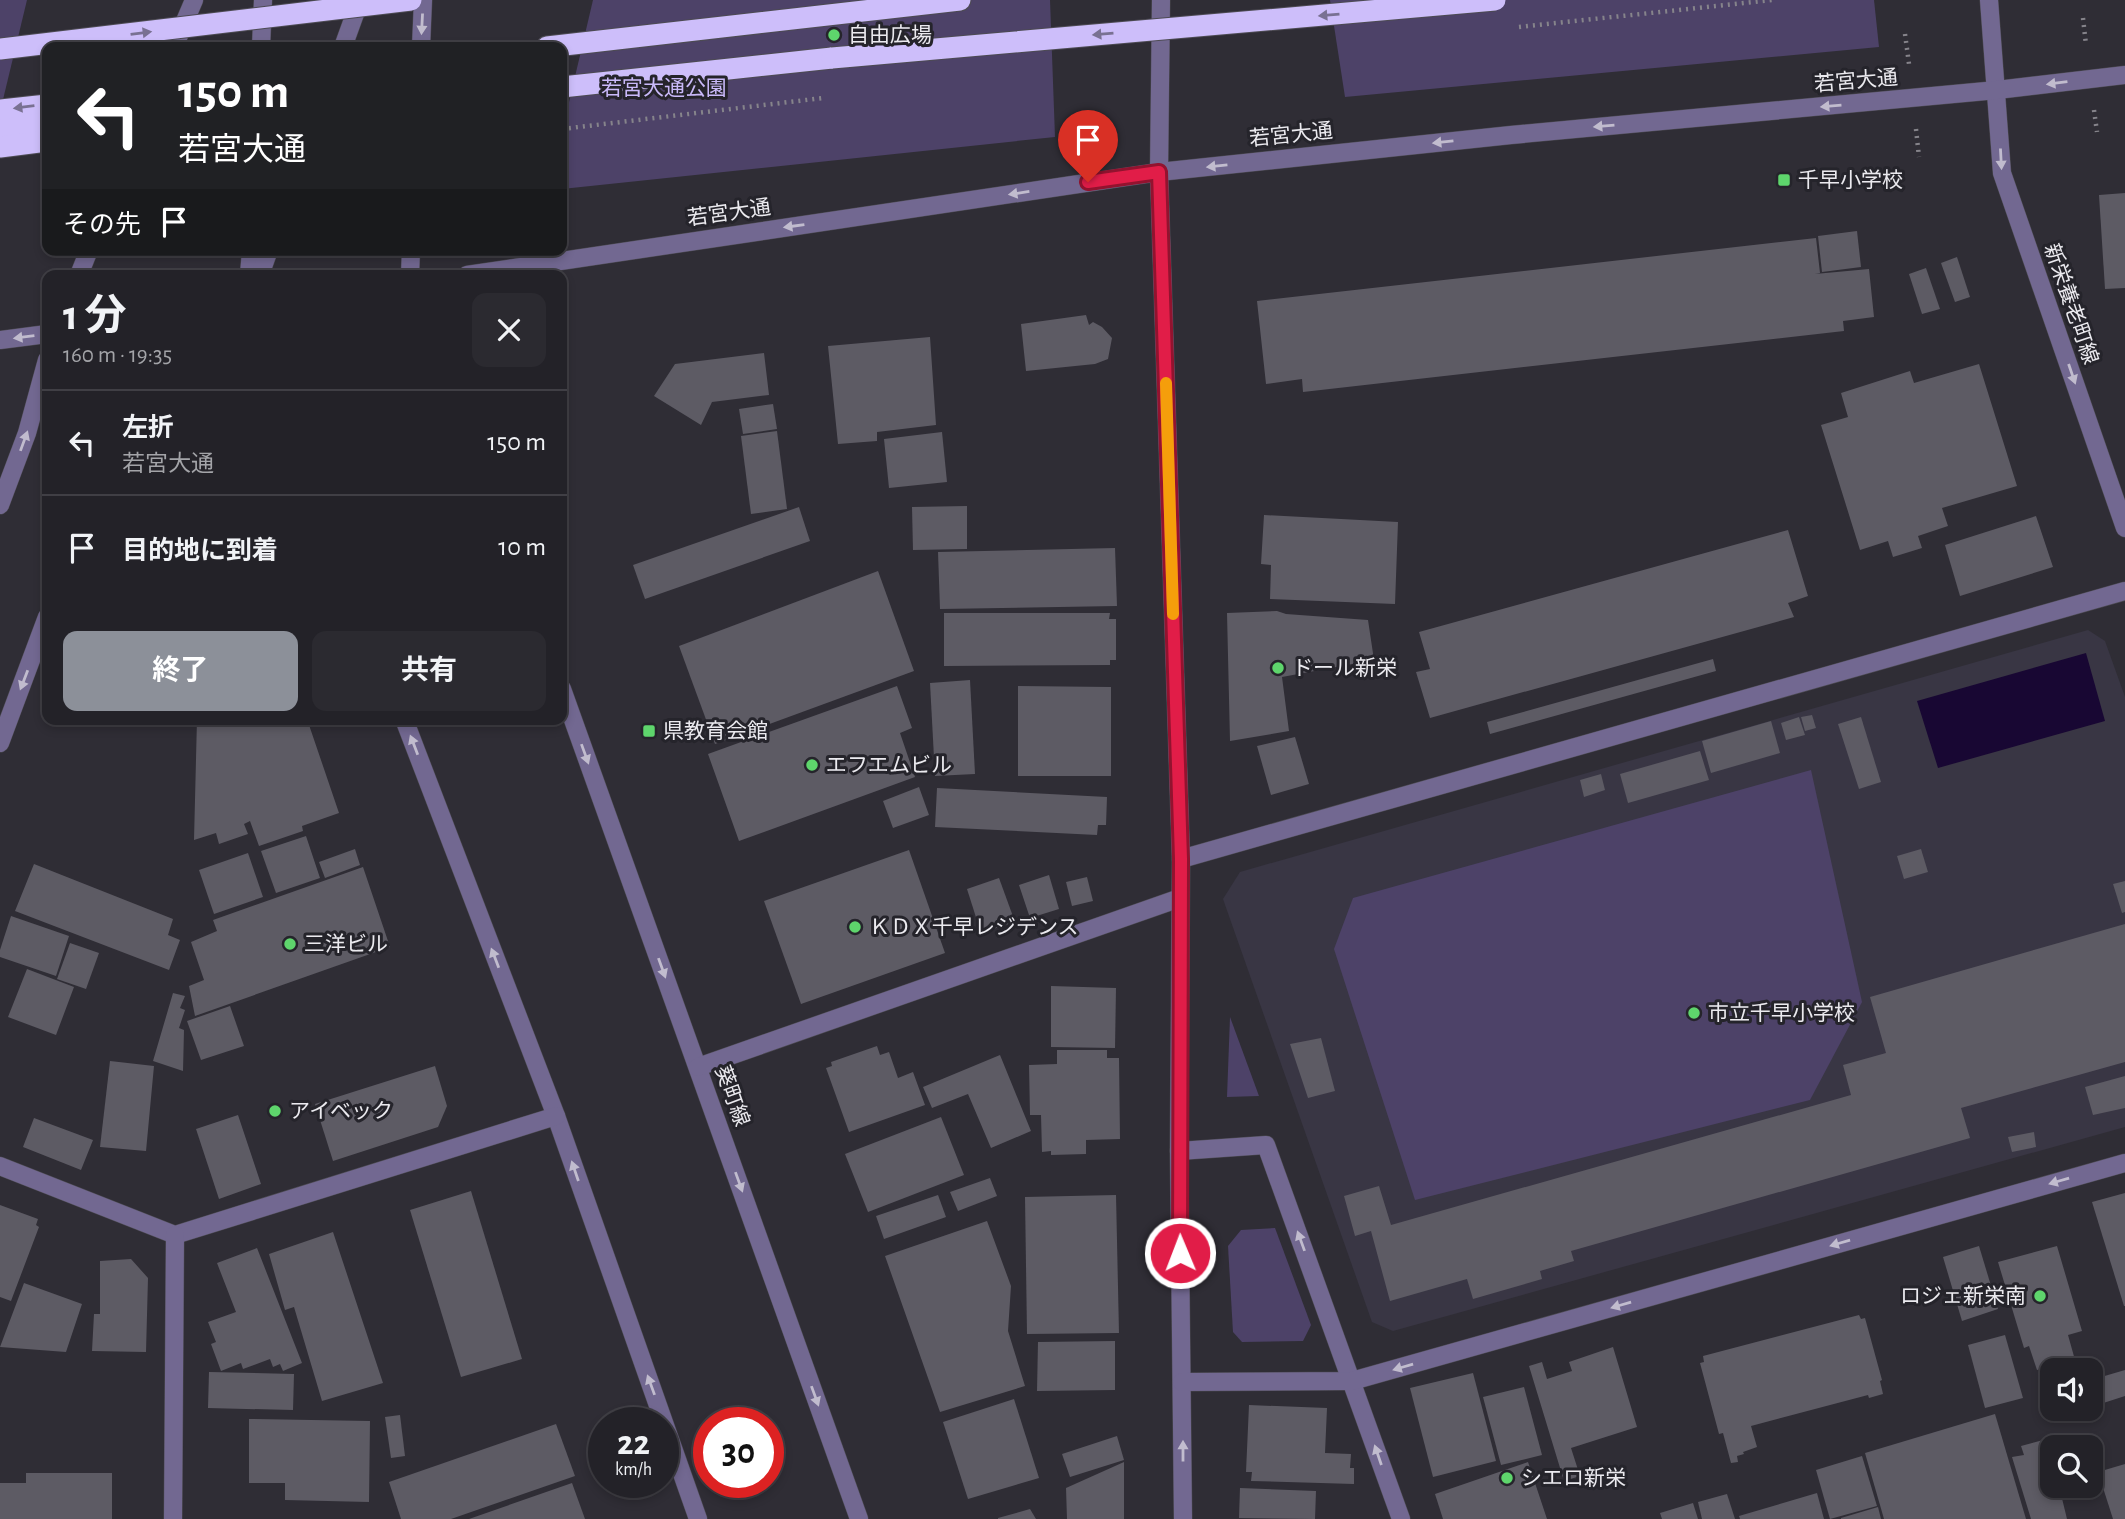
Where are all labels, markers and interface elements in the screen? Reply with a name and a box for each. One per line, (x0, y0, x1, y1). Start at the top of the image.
one-way arrow (1318, 9, 1340, 20)
one-way arrow (417, 13, 428, 35)
place label: 自由広場 (848, 24, 932, 46)
one-way arrow (130, 27, 152, 38)
marker: 自由広場 (826, 27, 842, 43)
one-way arrow (1091, 29, 1113, 40)
street label: 若宮大通 (1813, 66, 1899, 95)
text: 150 m (178, 68, 289, 117)
icon: left (63, 70, 154, 161)
park label: 若宮大通公園 (601, 77, 727, 99)
one-way arrow (2046, 78, 2068, 89)
one-way arrow (1820, 101, 1842, 112)
one-way arrow (12, 102, 34, 113)
pin (1058, 110, 1118, 182)
street label: 若宮大通 (1248, 119, 1334, 150)
icon: arrive (1069, 121, 1107, 159)
one-way arrow (1593, 121, 1615, 132)
text: 若宮大通 (178, 134, 306, 166)
one-way arrow (1432, 136, 1454, 147)
one-way arrow (1996, 148, 2007, 170)
one-way arrow (1206, 160, 1228, 171)
place label: 千早小学校 (1798, 169, 1903, 191)
marker: 千早小学校 (1776, 172, 1792, 188)
one-way arrow (1008, 188, 1030, 199)
street label: 若宮大通 (686, 196, 772, 229)
icon: arrive (155, 203, 193, 241)
text: その先 (63, 212, 141, 238)
one-way arrow (783, 221, 805, 232)
street label: 新栄養老町線 (2041, 241, 2102, 367)
button: close (472, 293, 546, 367)
text: 1 分 (63, 295, 126, 337)
one-way arrow (12, 331, 34, 342)
text: 160 m · 19:35 (63, 344, 172, 367)
one-way arrow (2067, 364, 2078, 385)
text: 左折 (122, 415, 174, 441)
icon: left (63, 424, 101, 462)
text: 150 m (487, 429, 546, 455)
one-way arrow (19, 430, 30, 451)
text: 若宮大通 (122, 453, 214, 476)
icon: arrive (63, 529, 101, 567)
text: 10 m (498, 534, 546, 560)
text: 目的地に到着 (122, 538, 278, 564)
button: 終了 (63, 631, 298, 711)
button: 共有 (312, 631, 546, 711)
place label: ドール新栄 (1292, 657, 1397, 679)
marker: ドール新栄 (1270, 660, 1286, 676)
one-way arrow (18, 669, 29, 690)
place label: 県教育会館 (663, 720, 768, 742)
marker: 県教育会館 (641, 723, 657, 739)
one-way arrow (409, 735, 420, 756)
one-way arrow (580, 743, 591, 764)
place label: エフエムビル (826, 754, 952, 776)
marker: エフエムビル (804, 757, 820, 773)
place label: ＫＤＸ千早レジデンス (869, 916, 1079, 938)
marker: ＫＤＸ千早レジデンス (847, 919, 863, 935)
place label: 三洋ビル (304, 933, 388, 955)
marker: 三洋ビル (282, 936, 298, 952)
one-way arrow (490, 947, 501, 968)
one-way arrow (657, 957, 668, 978)
place label: 市立千早小学校 (1708, 1002, 1855, 1024)
marker: 市立千早小学校 (1686, 1005, 1702, 1021)
street label: 葵町線 (711, 1062, 754, 1129)
place label: アイベック (289, 1100, 393, 1122)
marker: アイベック (267, 1103, 283, 1119)
one-way arrow (569, 1160, 580, 1181)
one-way arrow (734, 1171, 745, 1192)
one-way arrow (2049, 1177, 2070, 1187)
position arrow (1143, 1216, 1217, 1290)
one-way arrow (1295, 1230, 1306, 1251)
one-way arrow (1829, 1238, 1851, 1249)
place label: ロジェ新栄南 (1900, 1285, 2026, 1307)
marker: ロジェ新栄南 (2032, 1288, 2048, 1304)
one-way arrow (1610, 1300, 1632, 1311)
map controls (2040, 1358, 2103, 1498)
button: sound (2040, 1358, 2103, 1421)
one-way arrow (1391, 1362, 1413, 1373)
one-way arrow (645, 1375, 656, 1396)
one-way arrow (810, 1386, 821, 1407)
speed limit sign: 30 (693, 1407, 784, 1498)
text: 22 (617, 1426, 650, 1461)
button: search (2040, 1435, 2103, 1498)
one-way arrow (1177, 1440, 1189, 1462)
one-way arrow (1372, 1444, 1383, 1465)
text: km/h (615, 1461, 652, 1479)
place label: シエロ新栄 (1521, 1467, 1626, 1489)
marker: シエロ新栄 (1499, 1470, 1515, 1486)

